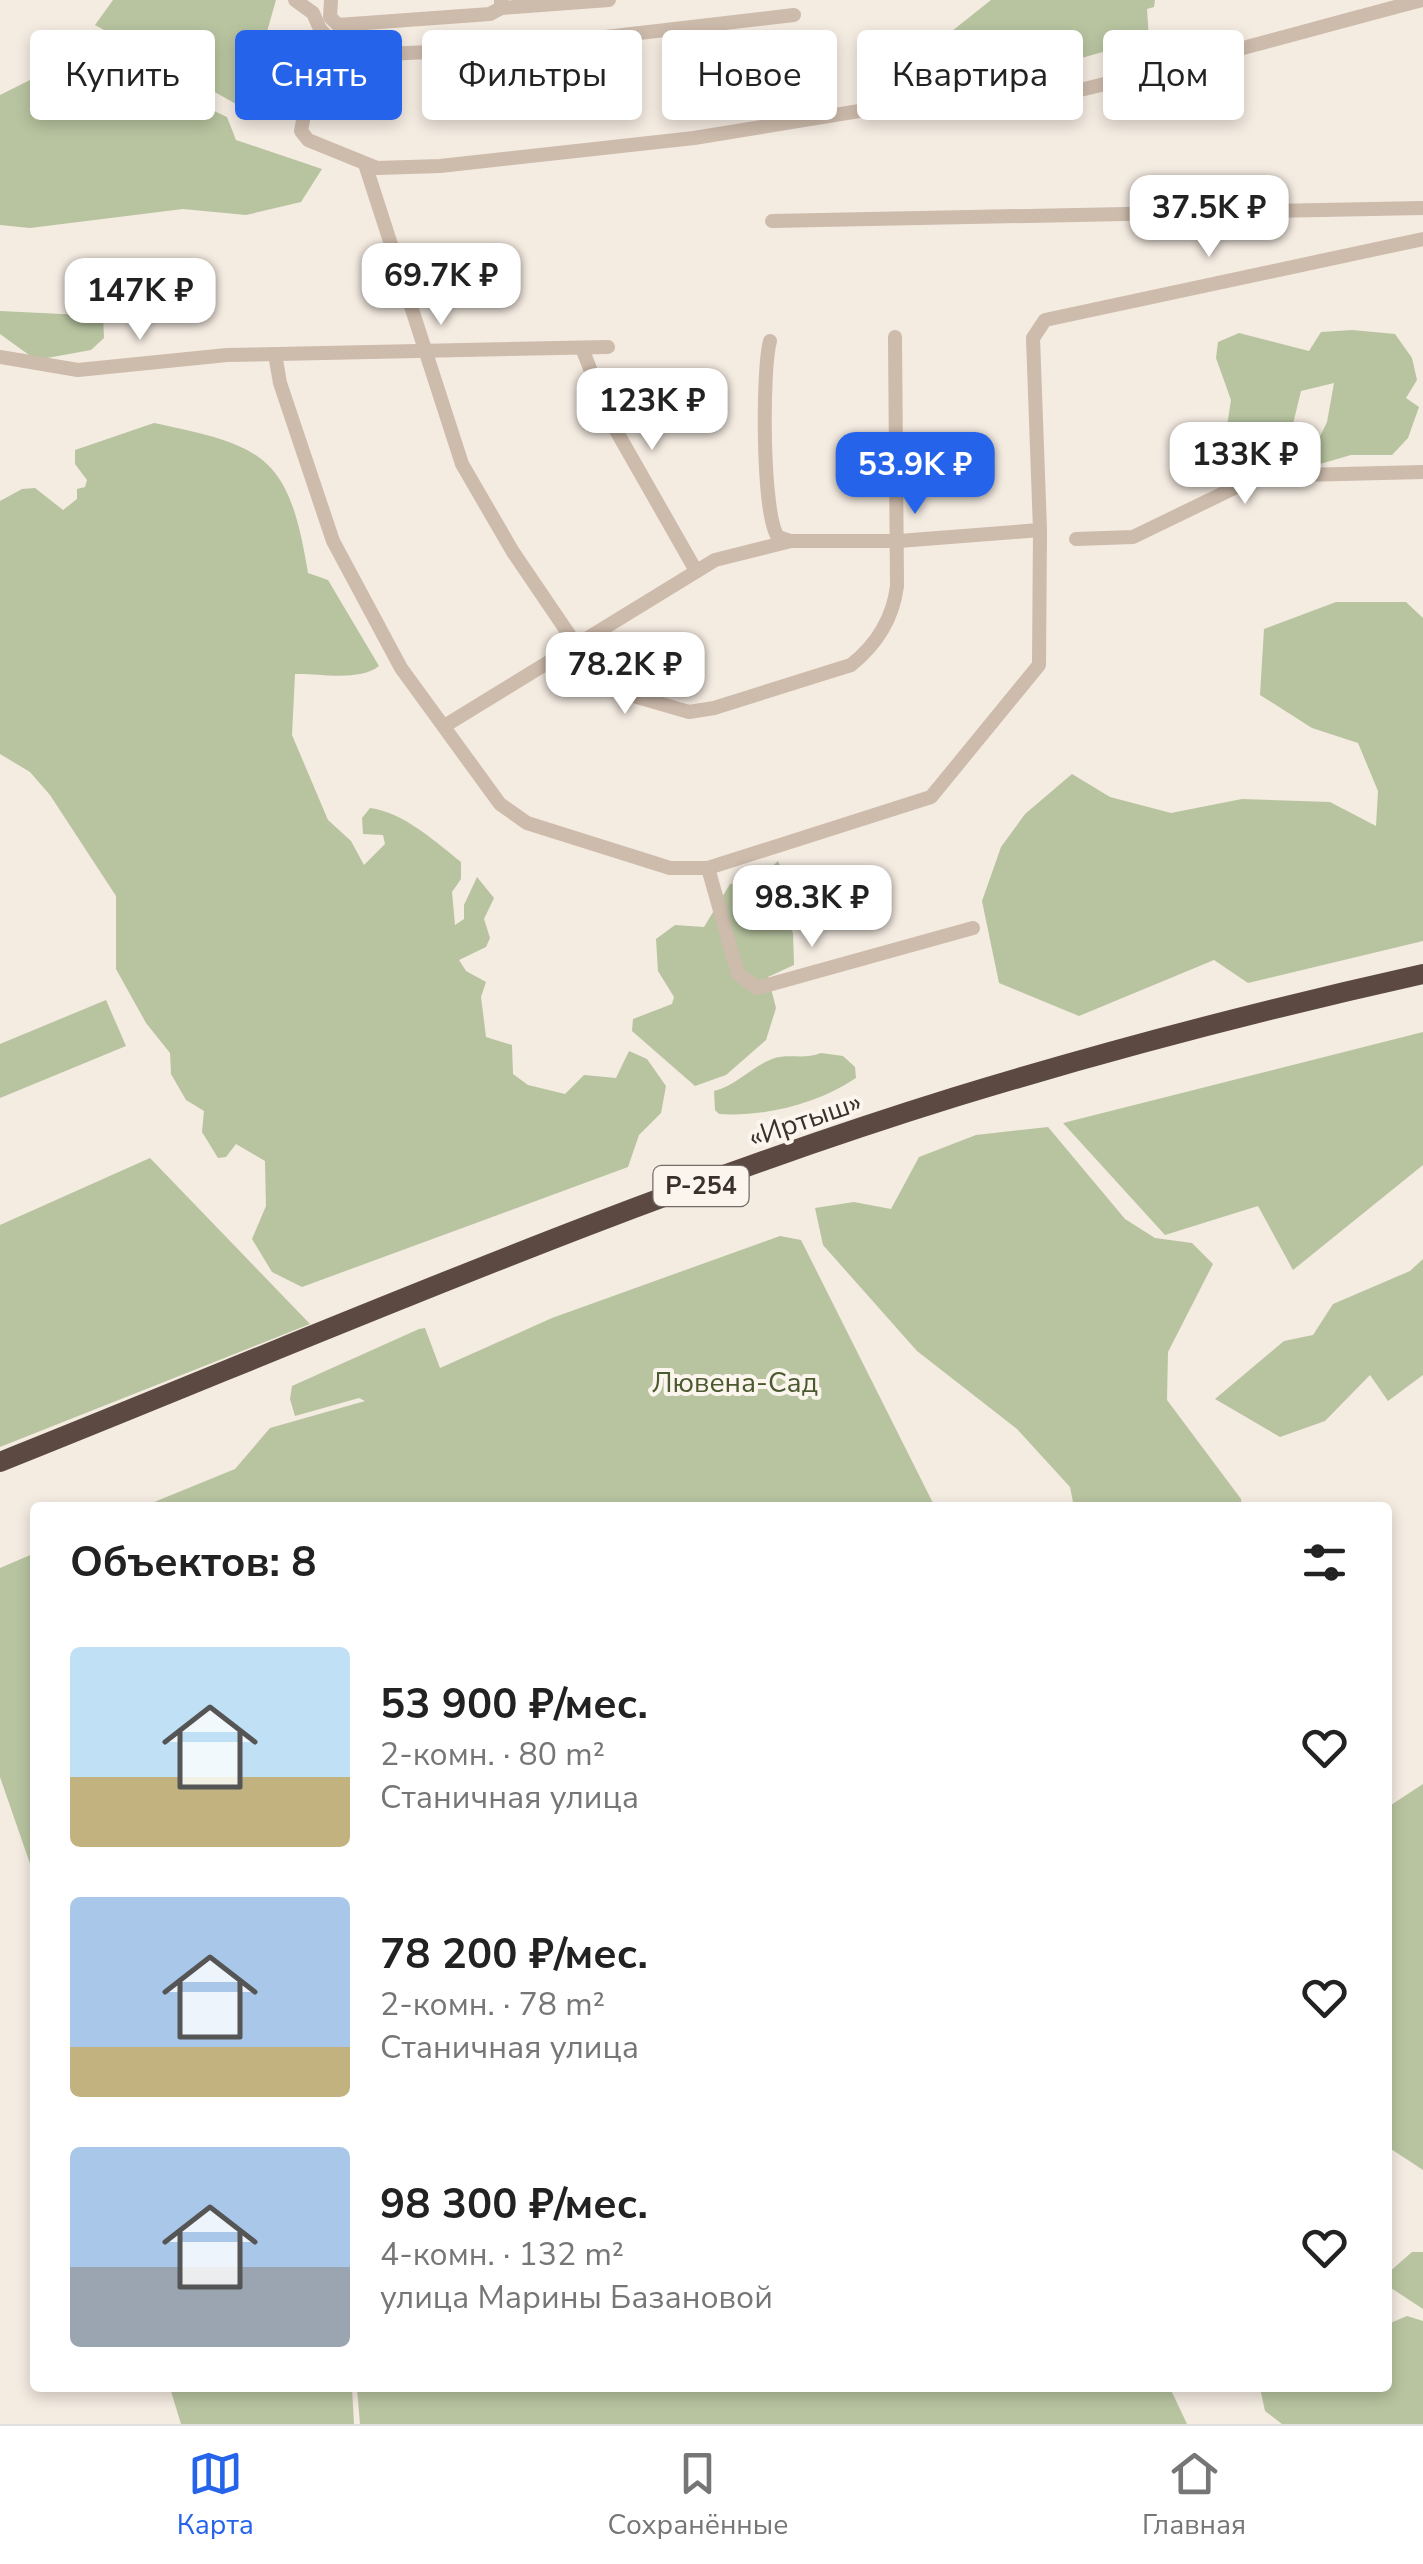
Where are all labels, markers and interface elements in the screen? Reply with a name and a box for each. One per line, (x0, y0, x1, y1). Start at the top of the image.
chip: Купить (30, 30, 215, 120)
chip: Снять (235, 30, 402, 120)
chip: Фильтры (422, 30, 642, 120)
chip: Новое (662, 30, 837, 120)
chip: Квартира (857, 30, 1083, 120)
chip: Дом (1103, 30, 1244, 120)
pin: 37.5K ₽ (1117, 175, 1301, 260)
text: 37.5K ₽ (1152, 186, 1266, 229)
pin: 69.7K ₽ (349, 243, 533, 328)
text: 69.7K ₽ (384, 254, 498, 297)
pin: 147K ₽ (59, 258, 221, 343)
text: 147K ₽ (87, 269, 193, 312)
pin: 123K ₽ (571, 368, 733, 453)
text: 123K ₽ (599, 379, 705, 422)
pin: 133K ₽ (1164, 422, 1326, 507)
pin: 53.9K ₽ (823, 432, 1007, 517)
text: 133K ₽ (1192, 433, 1298, 476)
text: 53.9K ₽ (858, 443, 972, 486)
pin: 78.2K ₽ (533, 632, 717, 717)
text: 78.2K ₽ (568, 643, 682, 686)
pin: 98.3K ₽ (720, 865, 904, 950)
text: 98.3K ₽ (755, 876, 869, 919)
street label: «Иртыш» (743, 1083, 867, 1157)
road number: Р-254 (654, 1166, 748, 1206)
park label: Лювена-Сад (652, 1364, 818, 1402)
text: Объектов: 8 (70, 1534, 316, 1591)
icon: filters (1297, 1535, 1352, 1590)
text: 53 900 ₽/мес. (380, 1676, 648, 1733)
icon: home (150, 1687, 270, 1807)
icon: heart (1297, 1720, 1352, 1775)
text: 2-комн. · 80 m² (380, 1733, 605, 1776)
text: Станичная улица (380, 1776, 639, 1819)
text: 78 200 ₽/мес. (380, 1926, 648, 1983)
icon: home (150, 1937, 270, 2057)
icon: heart (1297, 1970, 1352, 2025)
text: 2-комн. · 78 m² (380, 1983, 605, 2026)
text: Станичная улица (380, 2026, 639, 2069)
text: 98 300 ₽/мес. (380, 2176, 648, 2233)
icon: home (150, 2187, 270, 2307)
icon: heart (1297, 2220, 1352, 2275)
text: 4-комн. · 132 m² (380, 2233, 624, 2276)
text: улица Марины Базановой (380, 2276, 773, 2319)
tab: Карта (177, 2446, 254, 2544)
tab: Сохранённые (607, 2446, 788, 2544)
tab: Главная (1142, 2446, 1246, 2544)

